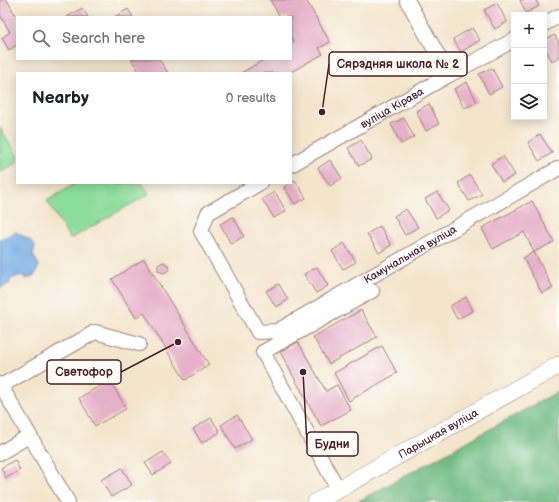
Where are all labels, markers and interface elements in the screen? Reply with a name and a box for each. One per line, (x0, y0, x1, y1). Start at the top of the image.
map controls (511, 12, 547, 120)
button: + (511, 12, 547, 48)
search box (16, 16, 292, 60)
icon: search (30, 27, 52, 49)
text: Search here (62, 29, 145, 48)
button: − (511, 48, 547, 84)
callout: Сярэдняя школа № 2 (329, 52, 467, 76)
text: Сярэдняя школа № 2 (337, 57, 460, 72)
button: layers (511, 84, 547, 120)
street label: вуліца Кірава (358, 85, 426, 131)
text: Nearby (32, 88, 89, 108)
text: 0 results (226, 90, 276, 106)
street label: Камунальная вуліца (362, 222, 459, 286)
callout: Светофор (47, 360, 121, 384)
text: Светофор (55, 365, 113, 380)
street label: Парыцкая вуліца (396, 406, 481, 461)
callout: Будни (307, 432, 358, 456)
text: Будни (314, 437, 350, 452)

